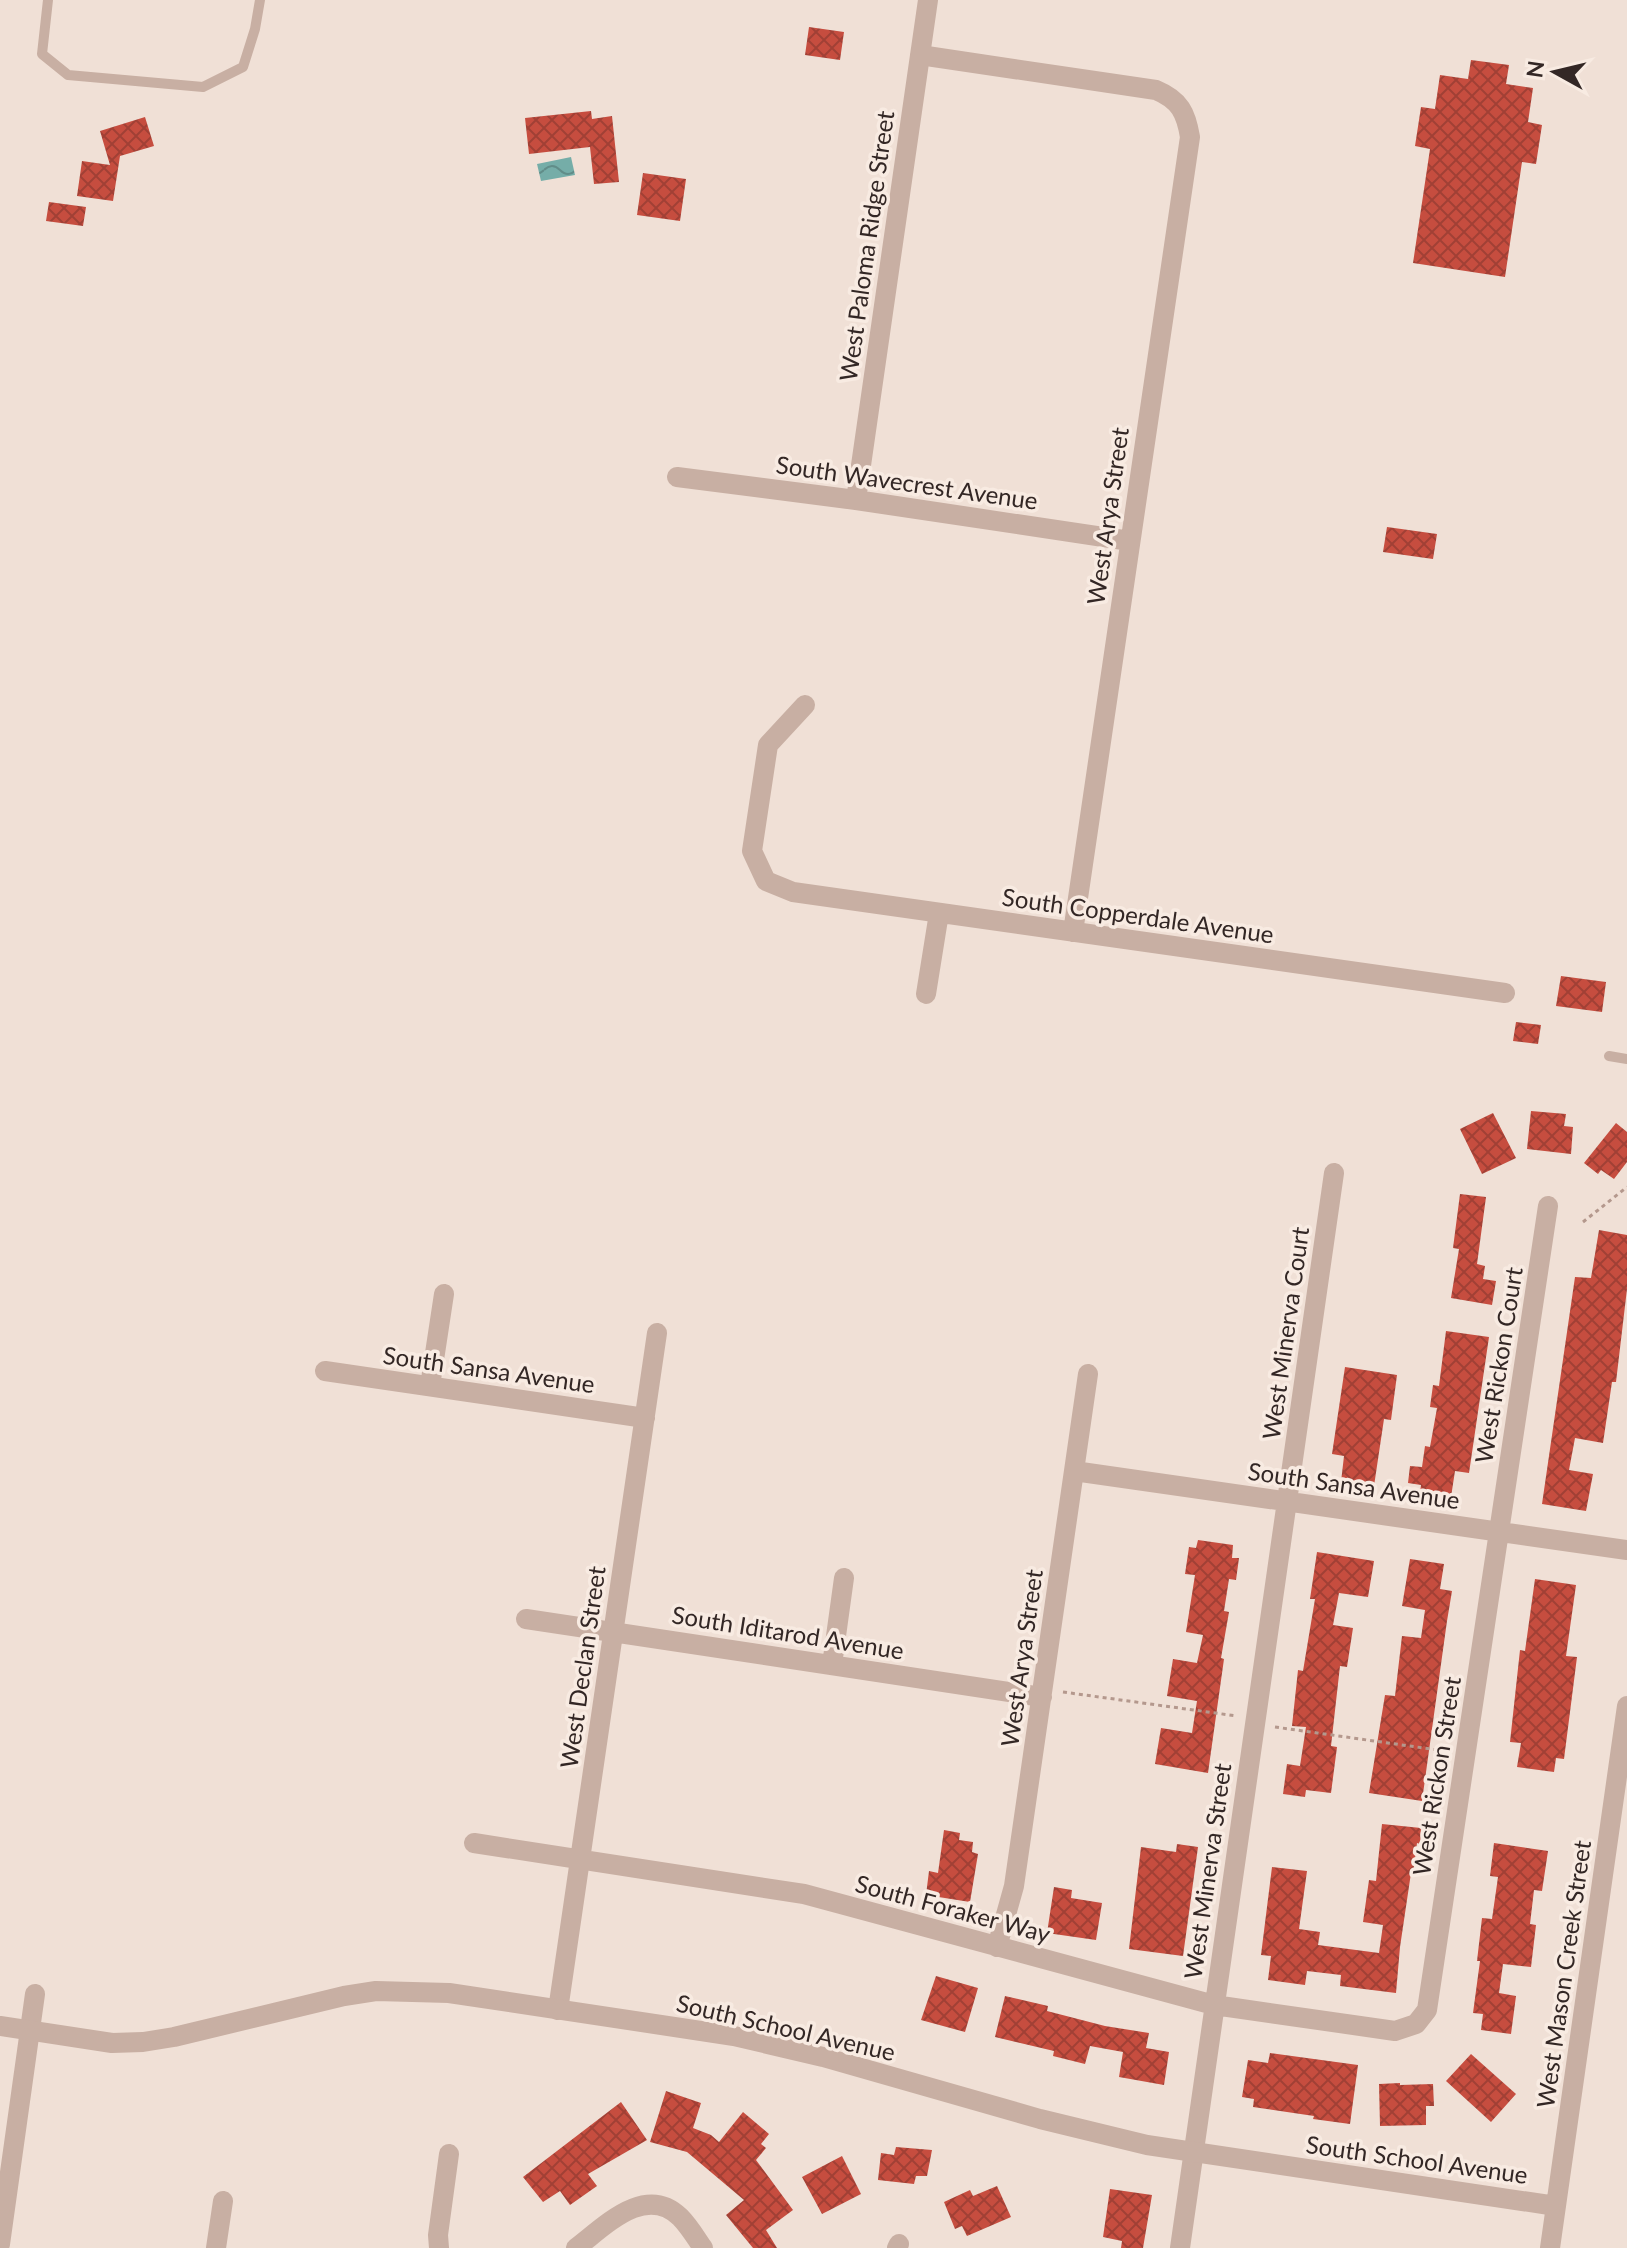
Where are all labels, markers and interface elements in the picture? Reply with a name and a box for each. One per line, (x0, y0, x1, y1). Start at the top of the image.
north arrow (1515, 32, 1595, 112)
text: N (1520, 59, 1549, 79)
street label: West Paloma Ridge Street (833, 109, 899, 383)
street label: West Arya Street (1080, 425, 1134, 607)
street label: South Wavecrest Avenue (774, 449, 1040, 515)
street label: South Copperdale Avenue (1000, 882, 1276, 948)
street label: West Minerva Court (1256, 1224, 1314, 1441)
street label: West Rickon Court (1468, 1264, 1528, 1465)
street label: South Sansa Avenue (381, 1340, 597, 1398)
street label: South Sansa Avenue (1246, 1456, 1462, 1514)
street label: West Declan Street (553, 1564, 611, 1770)
street label: West Arya Street (994, 1567, 1048, 1749)
street label: South Iditarod Avenue (670, 1599, 906, 1665)
street label: West Rickon Street (1406, 1674, 1466, 1878)
street label: West Minerva Street (1178, 1761, 1237, 1981)
street label: West Mason Creek Street (1530, 1838, 1596, 2110)
street label: South Foraker Way (852, 1868, 1054, 1948)
street label: South School Avenue (674, 1988, 898, 2066)
street label: South School Avenue (1304, 2129, 1530, 2189)

